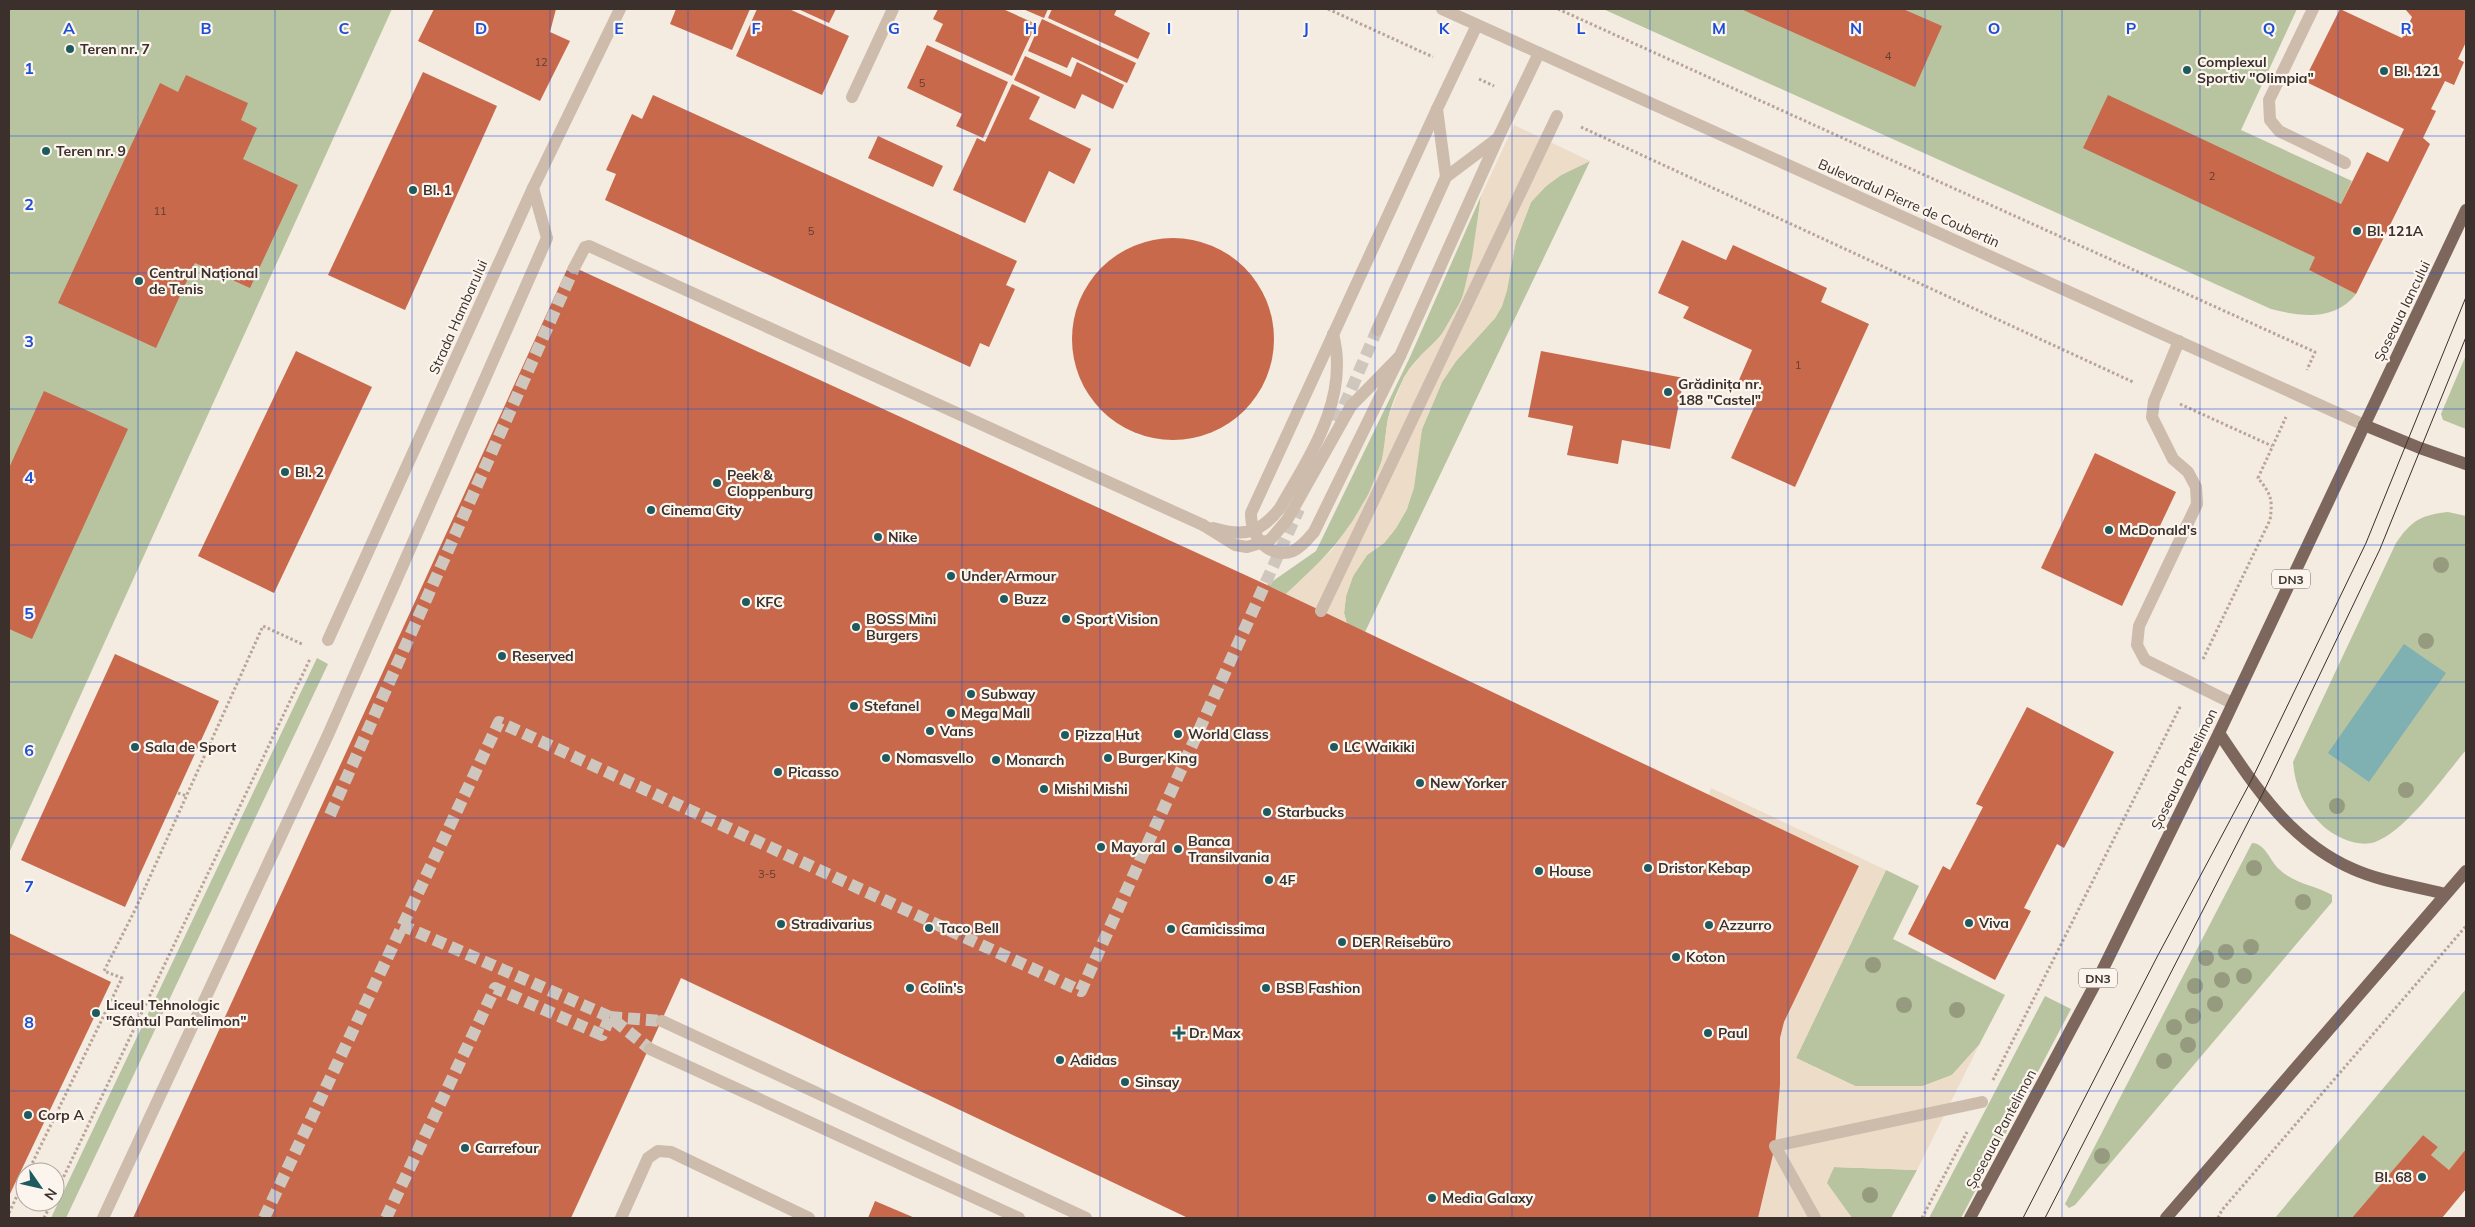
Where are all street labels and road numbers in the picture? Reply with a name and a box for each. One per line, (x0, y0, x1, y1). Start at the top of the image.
street label: Bulevardul Pierre de Coubertin (1815, 155, 2003, 251)
street label: Strada Hambarului (425, 257, 491, 377)
street label: Șoseaua Iancului (2370, 258, 2434, 364)
road number: DN3 (2272, 570, 2310, 588)
street label: Șoseaua Pantelimon (2147, 705, 2221, 833)
road number: DN3 (2079, 968, 2117, 988)
street label: Șoseaua Pantelimon (1962, 1066, 2040, 1192)

